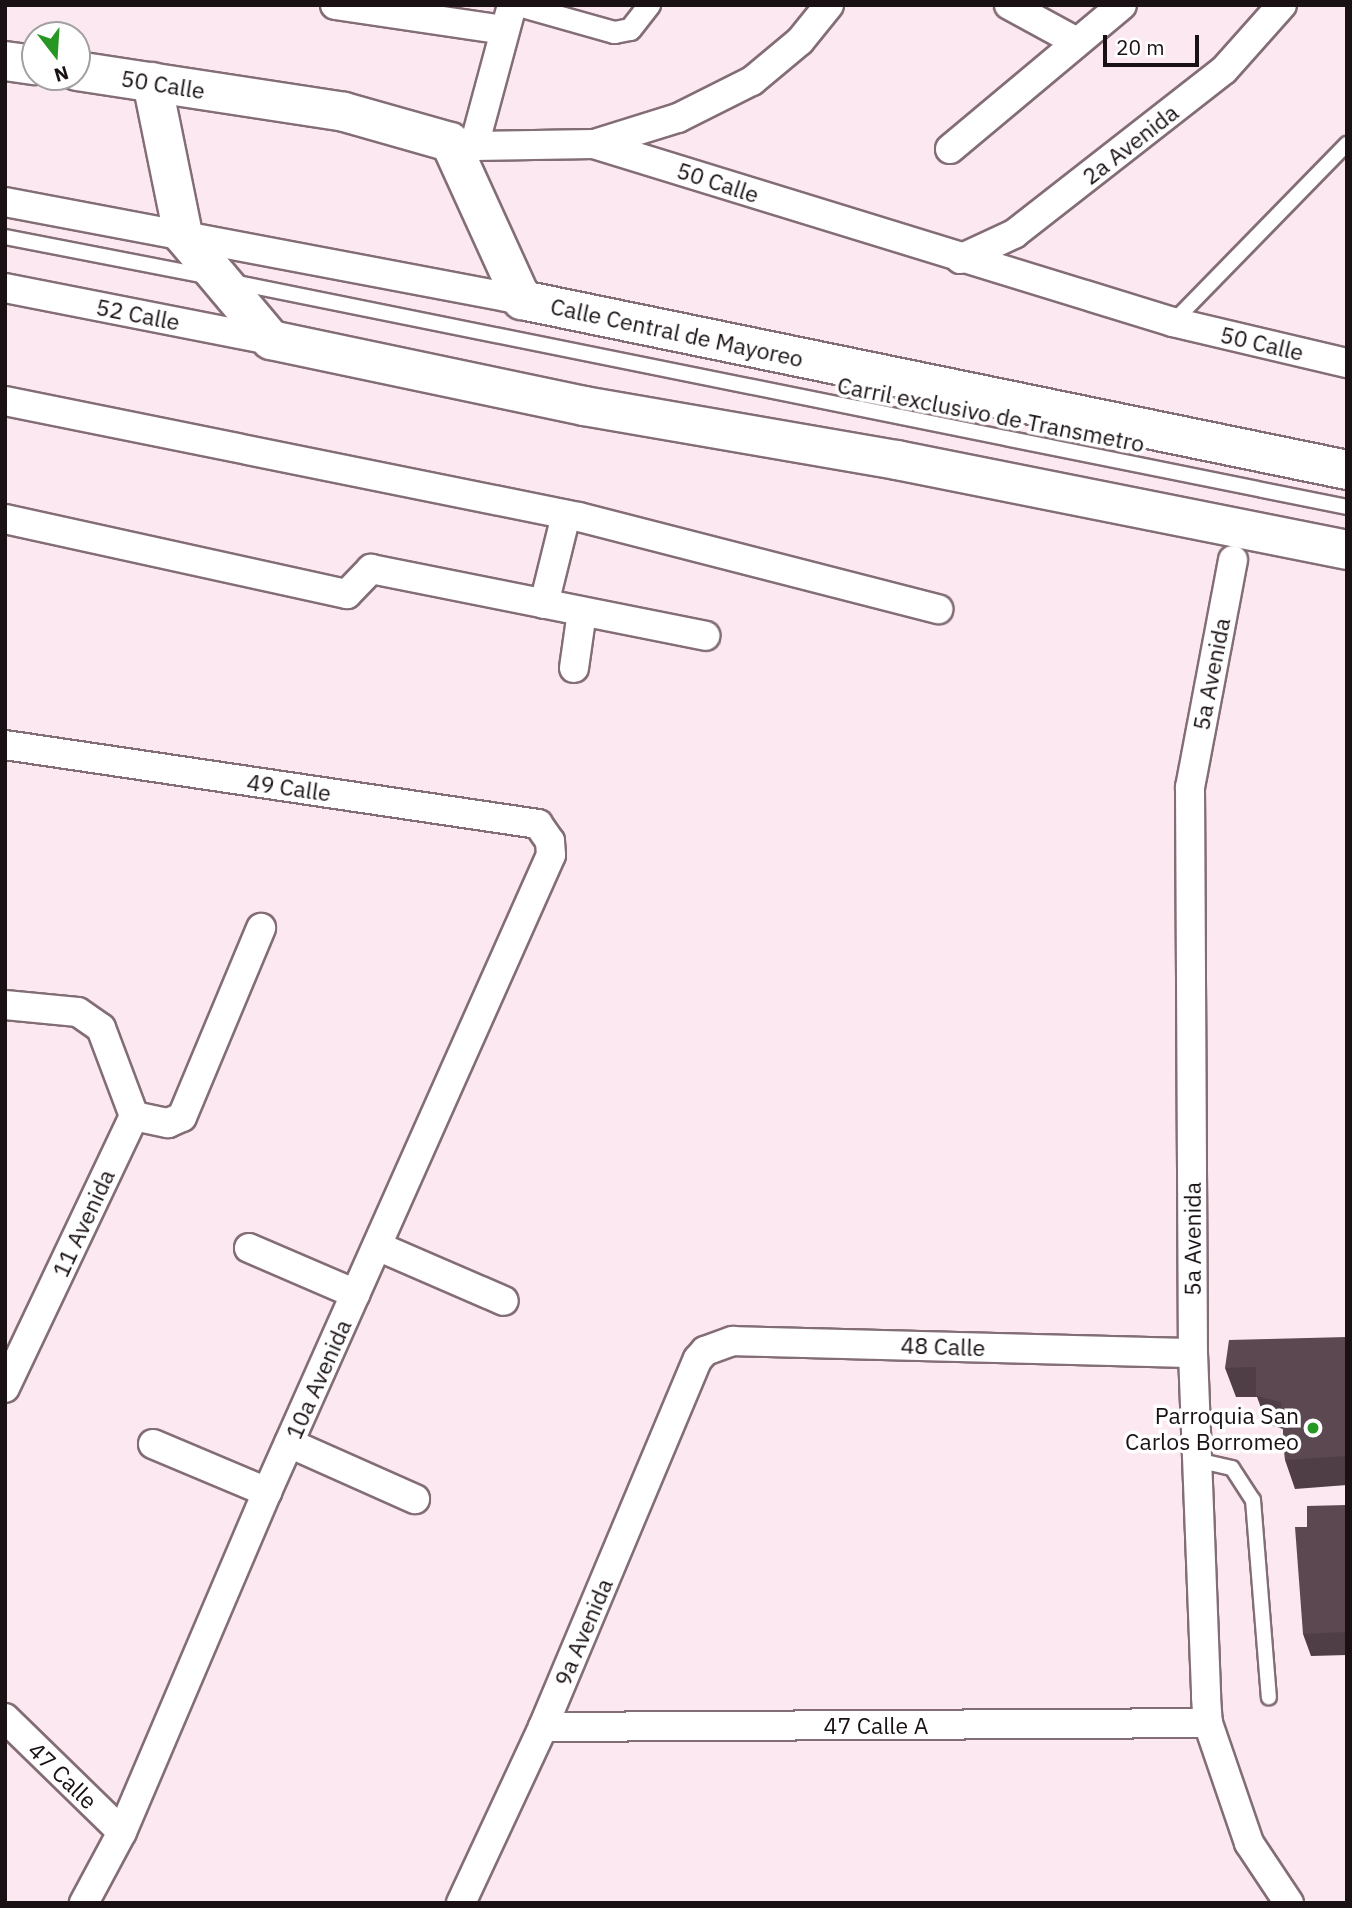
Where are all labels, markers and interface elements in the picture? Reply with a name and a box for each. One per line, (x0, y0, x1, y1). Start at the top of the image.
north arrow (21, 21, 91, 91)
scale bar (1107, 21, 1203, 65)
text: 20 m (1116, 33, 1165, 61)
text: N (51, 61, 72, 88)
street label: 50 Calle (119, 64, 207, 104)
street label: 2a Avenida (1077, 98, 1183, 190)
street label: 50 Calle (673, 156, 763, 208)
street label: 52 Calle (94, 292, 182, 336)
street label: Calle Central de Mayoreo (548, 292, 806, 372)
street label: 50 Calle (1218, 320, 1306, 366)
street label: Carril exclusivo de Transmetro (835, 371, 1147, 457)
street label: 5a Avenida (1187, 615, 1235, 733)
street label: 49 Calle (245, 767, 333, 807)
street label: 11 Avenida (46, 1165, 120, 1281)
street label: 5a Avenida (1178, 1182, 1206, 1296)
street label: 10a Avenida (279, 1315, 357, 1443)
street label: 48 Calle (900, 1331, 986, 1361)
place label: Parroquia San Carlos Borromeo (1125, 1401, 1299, 1455)
marker: Parroquia San Carlos Borromeo (1305, 1420, 1321, 1436)
street label: 9a Avenida (548, 1574, 618, 1690)
street label: 47 Calle A (824, 1711, 928, 1739)
street label: 47 Calle (23, 1736, 103, 1814)

